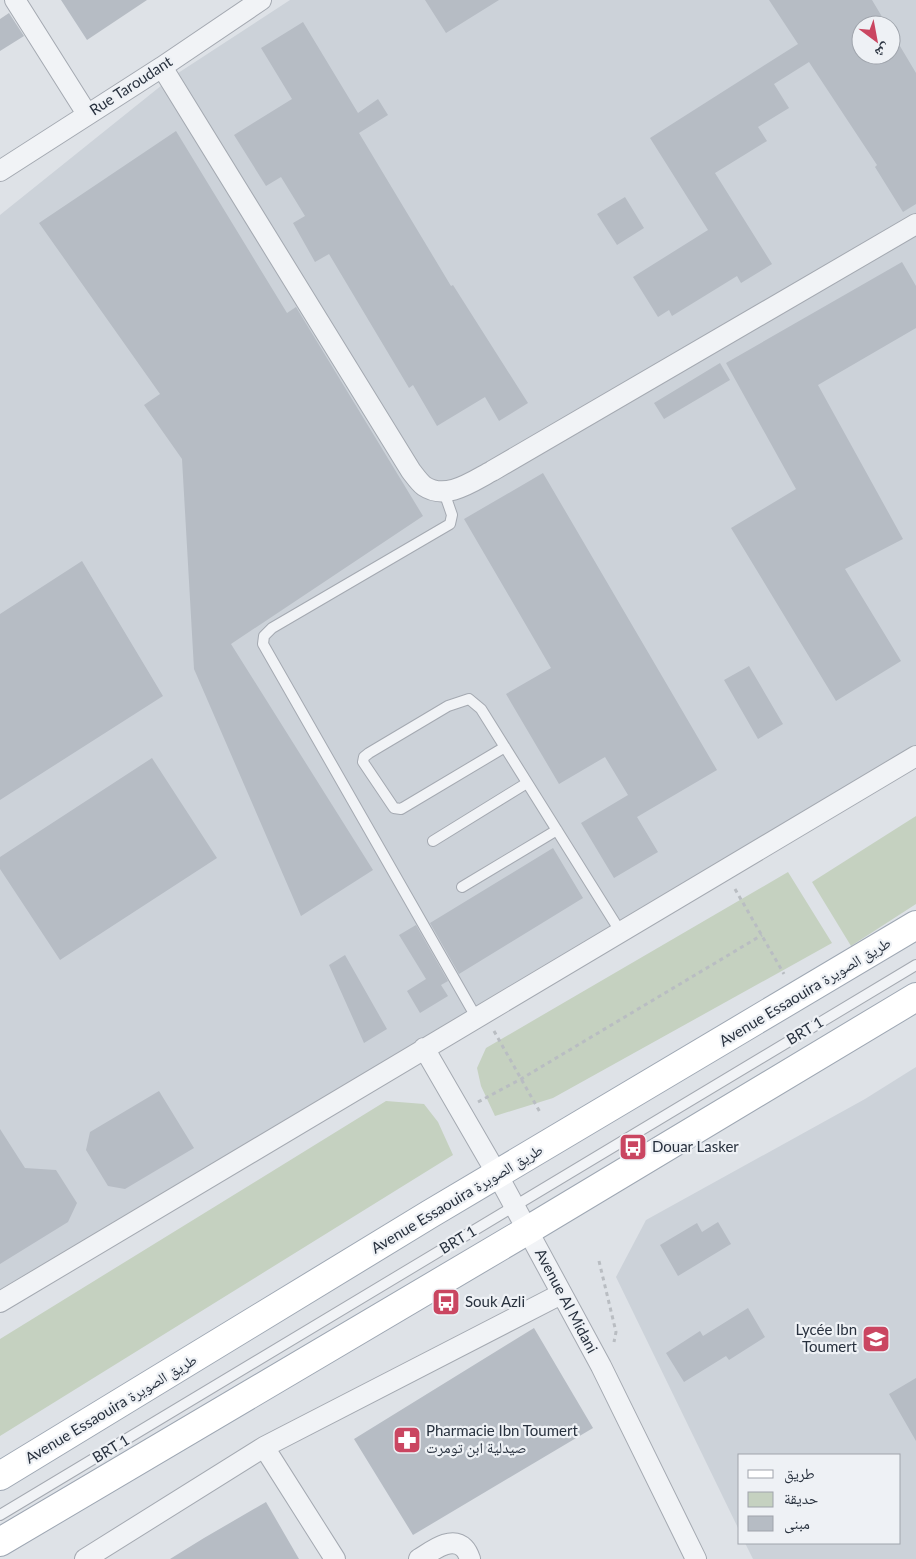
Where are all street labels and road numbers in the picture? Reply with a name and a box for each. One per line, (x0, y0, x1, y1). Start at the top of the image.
street label: Rue Taroudant (86, 51, 176, 119)
street label: Avenue Essaouira طريق الصويرة (715, 933, 895, 1051)
street label: BRT 1 (783, 1012, 826, 1048)
street label: Avenue Essaouira طريق الصويرة (367, 1140, 547, 1258)
street label: BRT 1 (436, 1221, 479, 1257)
street label: Avenue Al Midani (532, 1245, 602, 1356)
street label: Avenue Essaouira طريق الصويرة (21, 1350, 201, 1468)
street label: BRT 1 (89, 1430, 132, 1466)

